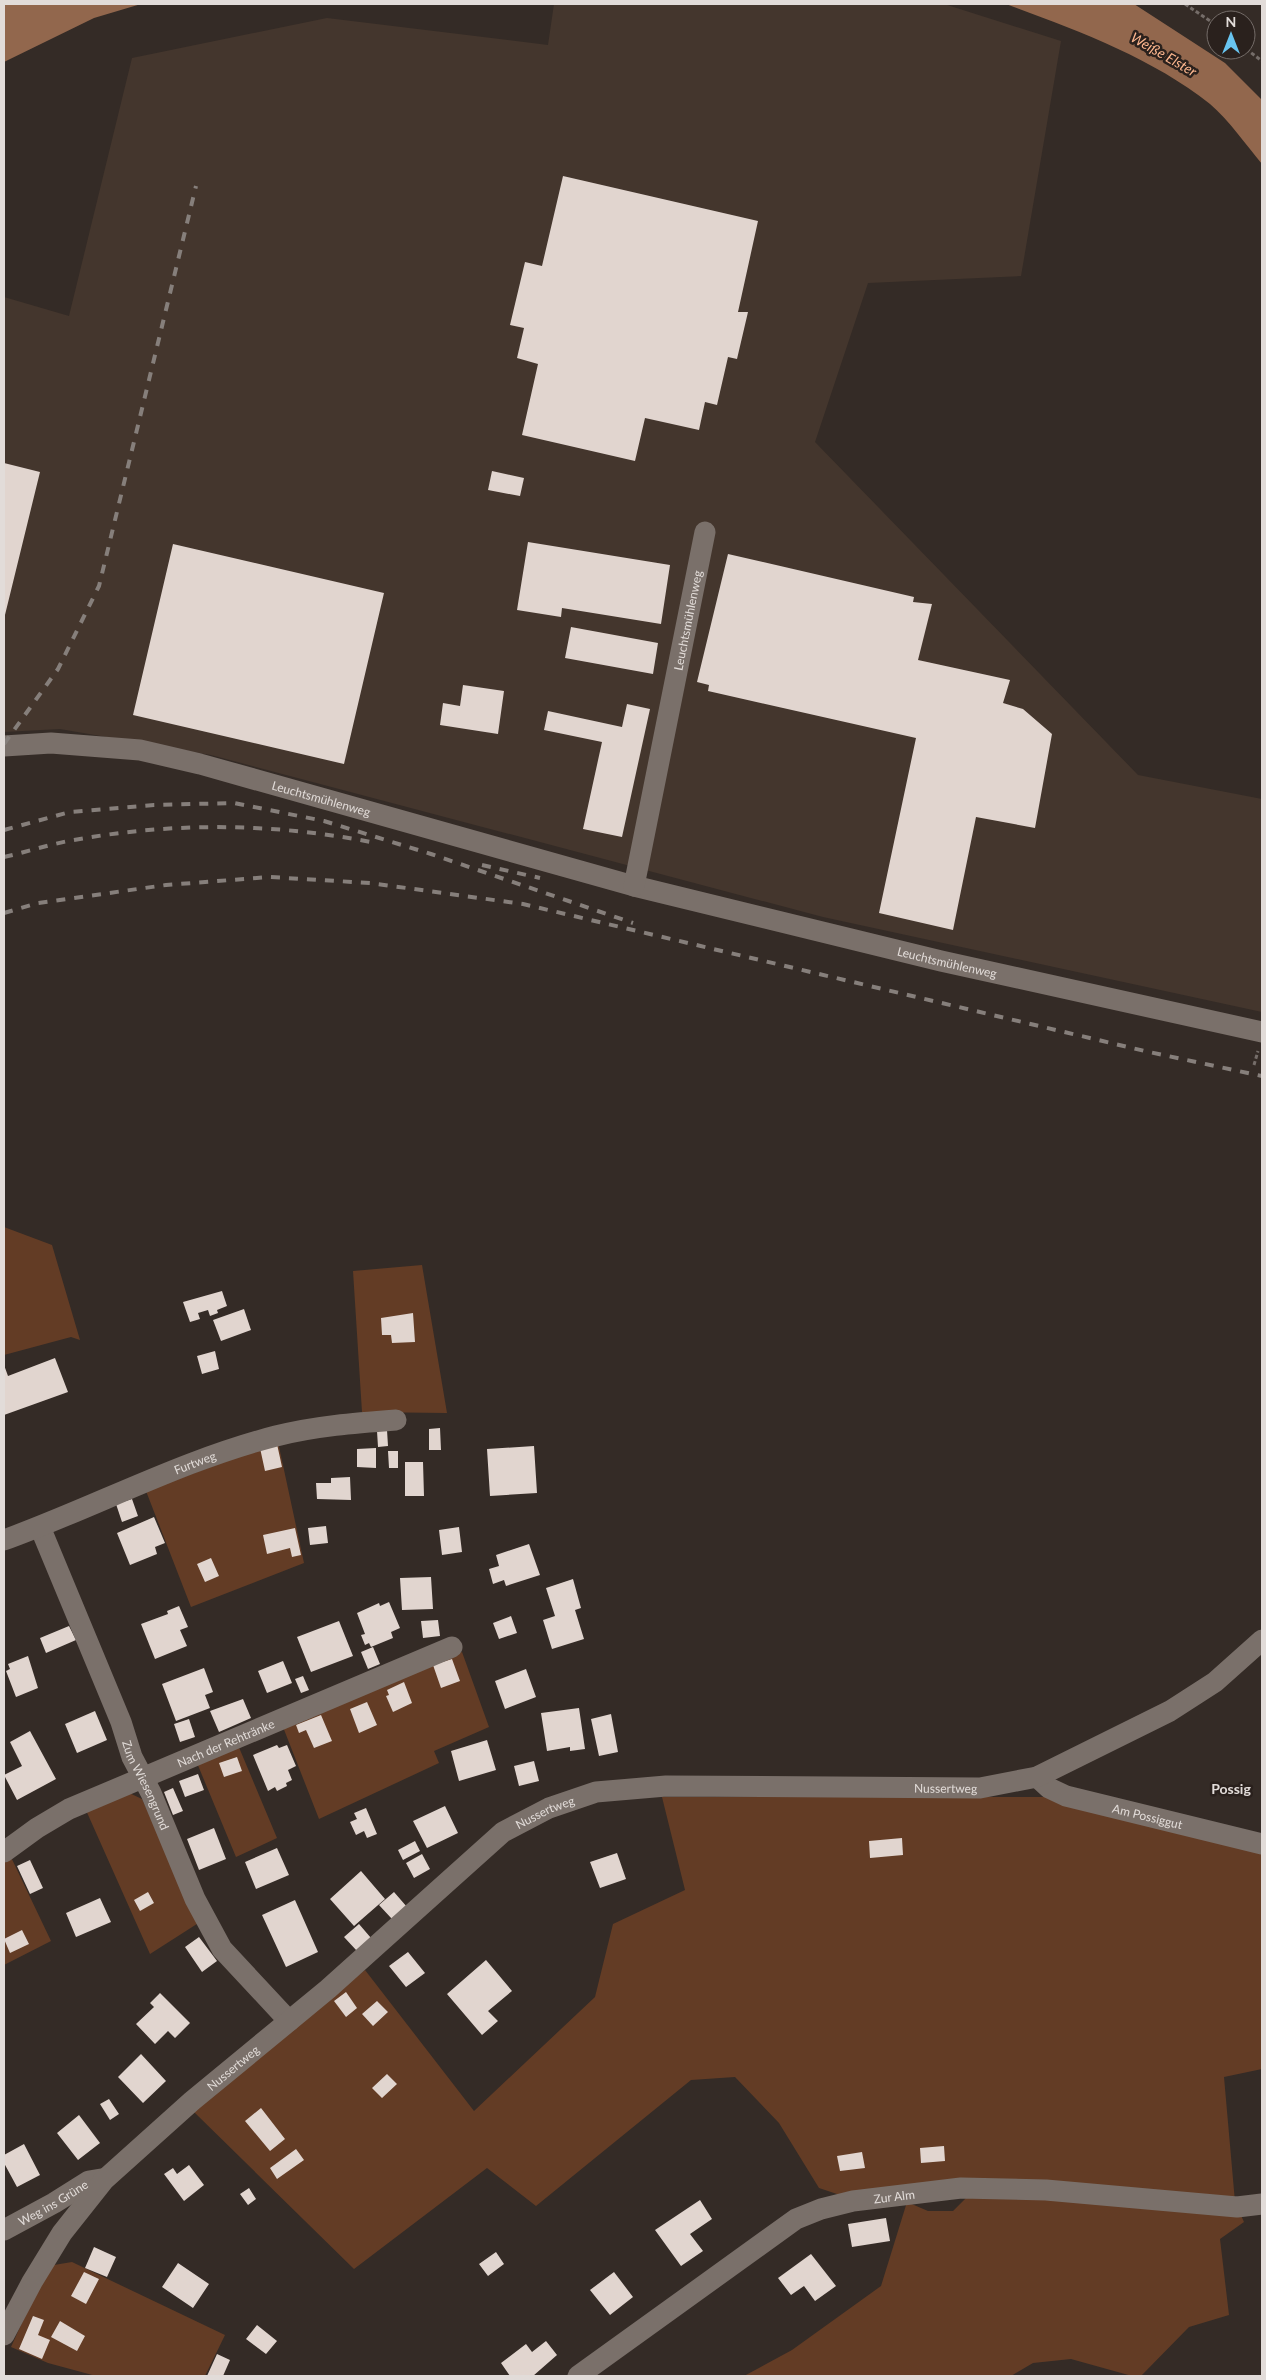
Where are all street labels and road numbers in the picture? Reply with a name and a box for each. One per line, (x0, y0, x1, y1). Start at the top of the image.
street label: Leuchtsmühlenweg (670, 569, 705, 672)
street label: Leuchtsmühlenweg (270, 777, 372, 819)
street label: Leuchtsmühlenweg (896, 943, 998, 981)
street label: Furtweg (172, 1448, 218, 1477)
street label: Nach der Rehtränke (175, 1716, 276, 1770)
street label: Zum Wiesengrund (120, 1738, 173, 1832)
street label: Nussertweg (914, 1780, 977, 1795)
street label: Nussertweg (513, 1792, 576, 1832)
street label: Am Possiggut (1111, 1800, 1185, 1832)
street label: Nussertweg (204, 2042, 262, 2093)
street label: Weg ins Grüne (15, 2176, 90, 2229)
street label: Zur Alm (873, 2186, 916, 2206)

